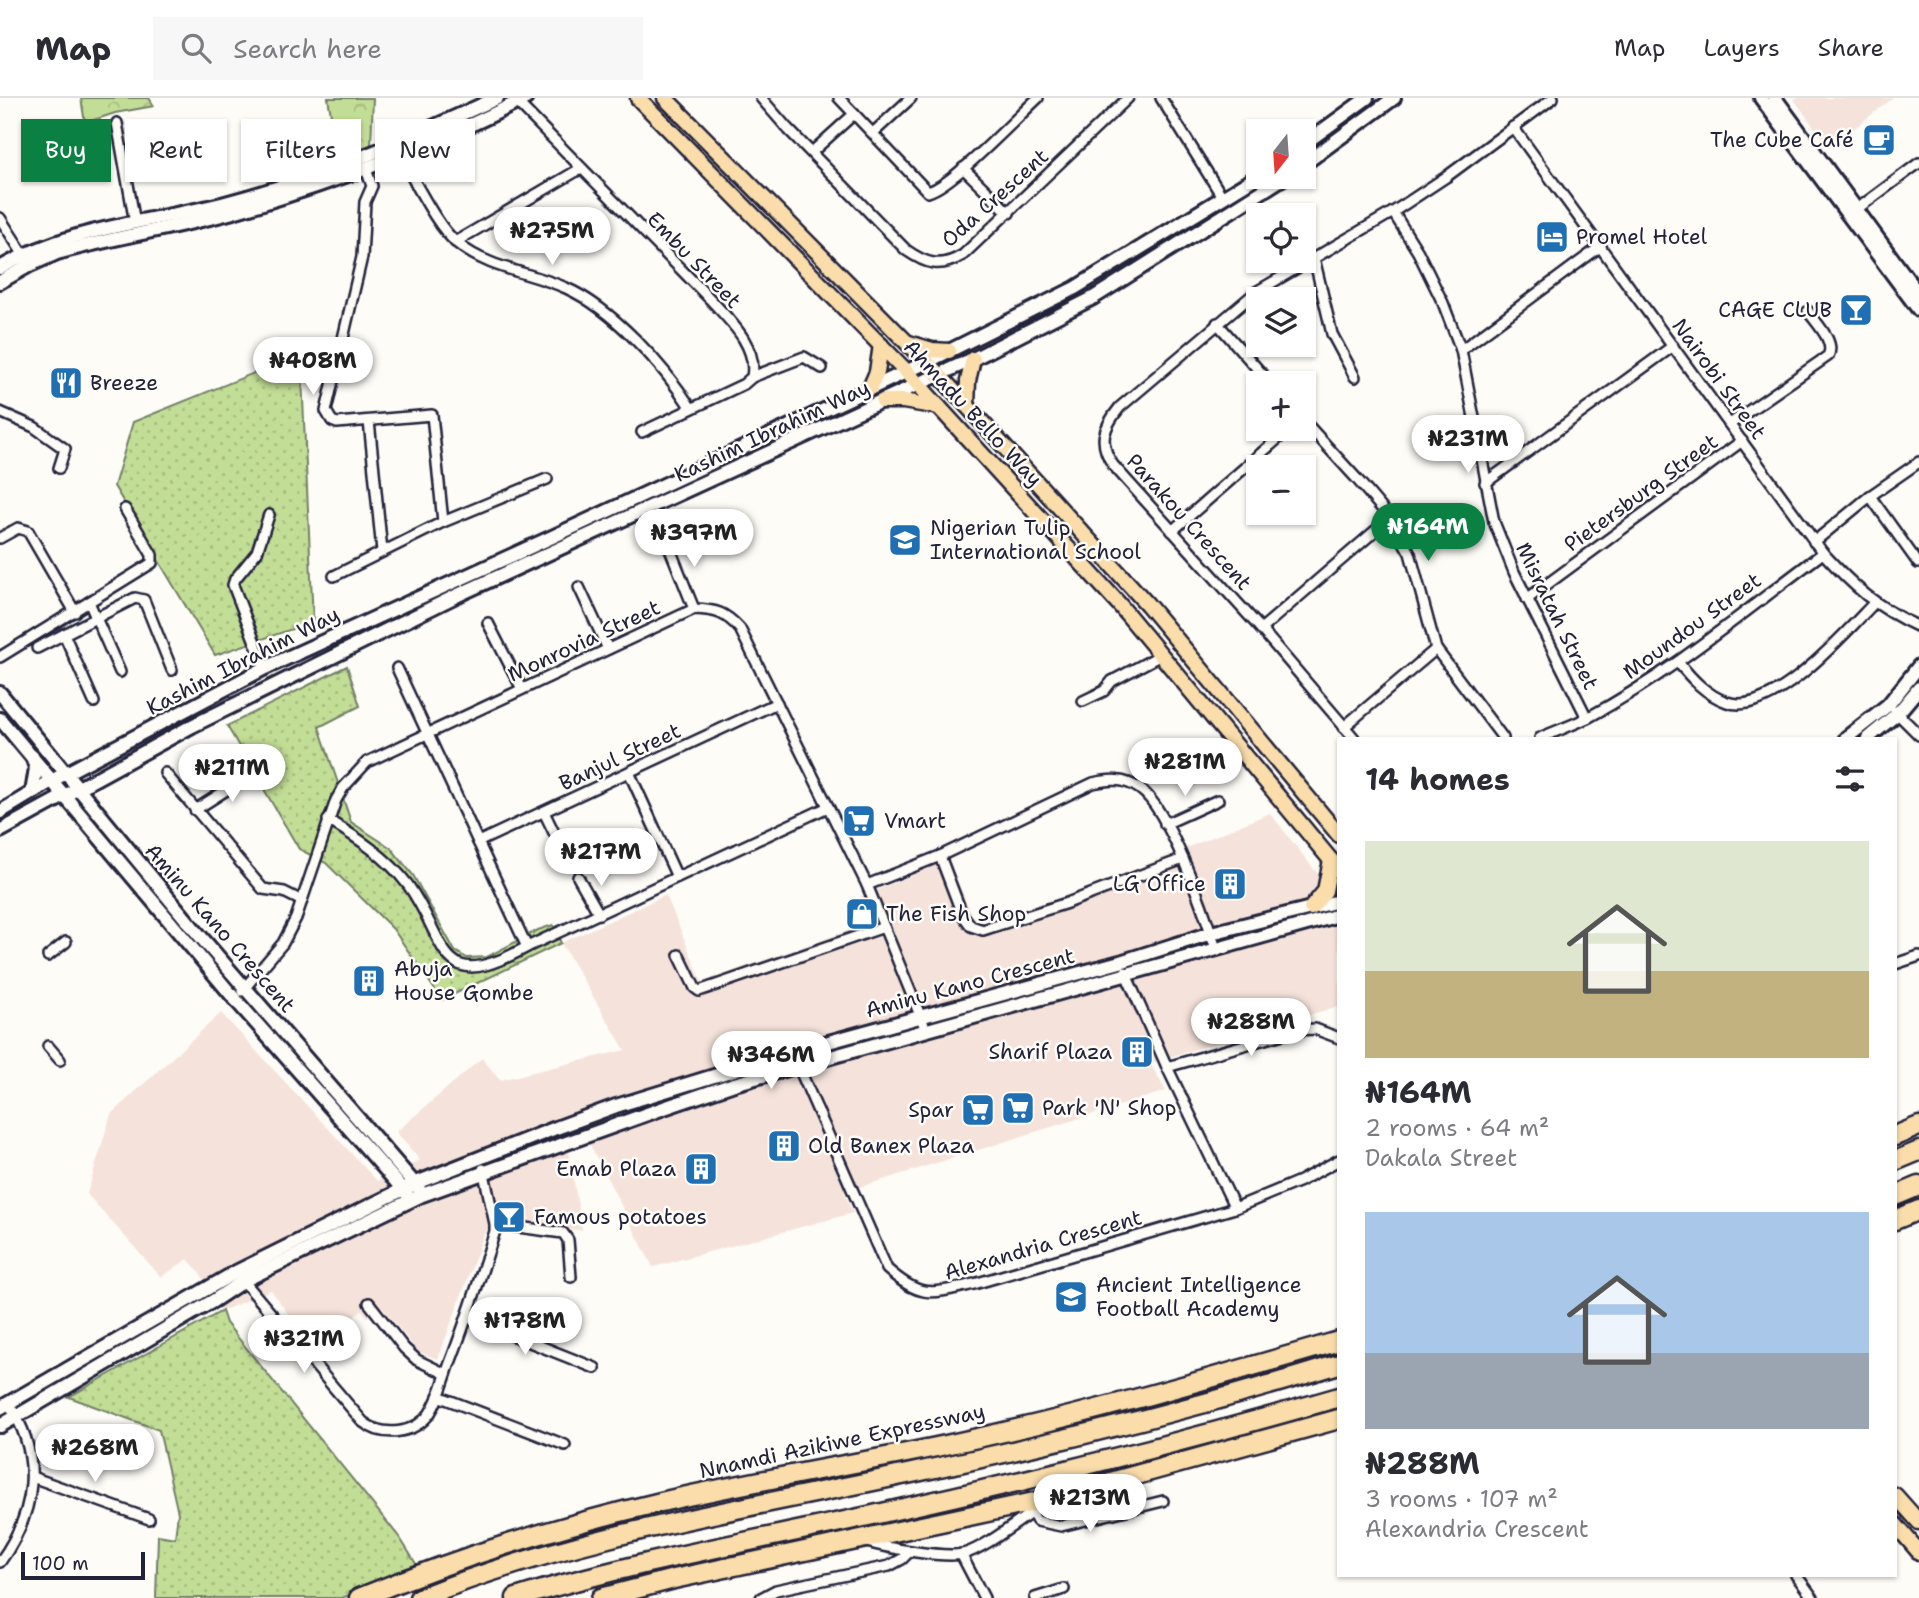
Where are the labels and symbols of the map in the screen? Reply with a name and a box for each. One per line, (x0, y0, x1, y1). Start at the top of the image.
north arrow (1246, 119, 1316, 189)
cafe icon: The Cube Café (1860, 121, 1898, 159)
place label: The Cube Café (1710, 126, 1854, 154)
street label: Oda Crescent (935, 142, 1055, 254)
street label: Embu Street (641, 206, 747, 314)
pin: ₦275M (503, 208, 601, 267)
hotel icon: Promel Hotel (1533, 218, 1571, 256)
place label: Promel Hotel (1576, 223, 1708, 251)
bar icon: CAGE CLUB (1837, 291, 1875, 329)
place label: CAGE CLUB (1718, 296, 1832, 324)
street label: Nairobi Street (1666, 313, 1772, 445)
street label: Ahmadu Bello Way (897, 333, 1049, 493)
pin: ₦408M (264, 338, 362, 397)
restaurant icon: Breeze (47, 364, 85, 402)
place label: Breeze (90, 369, 158, 397)
street label: Kashim Ibrahim Way (670, 373, 874, 489)
pin: ₦231M (1419, 416, 1517, 475)
street label: Pietersburg Street (1559, 428, 1723, 558)
street label: Parakou Crescent (1120, 448, 1258, 596)
pin: ₦164M (1379, 504, 1477, 563)
pin: ₦397M (645, 510, 743, 569)
place label: Nigerian Tulip International School (930, 514, 1142, 566)
school or university icon: Nigerian Tulip International School (886, 521, 924, 559)
street label: Misratah Street (1509, 538, 1605, 694)
street label: Moundou Street (1617, 566, 1767, 686)
street label: Monrovia Street (503, 593, 665, 689)
street label: Kashim Ibrahim Way (142, 600, 344, 722)
street label: Banjul Street (555, 717, 685, 797)
pin: ₦281M (1136, 738, 1234, 798)
pin: ₦211M (183, 744, 281, 804)
supermarket icon: Vmart (840, 802, 878, 840)
place label: Vmart (884, 807, 946, 835)
pin: ₦217M (552, 828, 650, 888)
street label: Aminu Kano Crescent (139, 837, 301, 1019)
building icon: LG Office (1211, 865, 1249, 903)
place label: LG Office (1113, 870, 1206, 898)
shop icon: The Fish Shop (843, 895, 881, 933)
place label: The Fish Shop (886, 900, 1026, 928)
street label: Aminu Kano Crescent (862, 942, 1078, 1024)
place label: Abuja House Gombe (394, 955, 534, 1007)
building icon: Abuja House Gombe (350, 962, 388, 1000)
pin: ₦288M (1202, 998, 1300, 1058)
pin: ₦346M (722, 1032, 820, 1091)
building icon: Sharif Plaza (1118, 1033, 1156, 1071)
place label: Sharif Plaza (988, 1038, 1112, 1066)
supermarket icon: Park 'N' Shop (999, 1089, 1037, 1127)
supermarket icon: Spar (959, 1091, 997, 1129)
place label: Park 'N' Shop (1042, 1094, 1177, 1122)
place label: Spar (908, 1096, 954, 1124)
building icon: Old Banex Plaza (765, 1127, 803, 1165)
place label: Old Banex Plaza (808, 1132, 974, 1160)
building icon: Emab Plaza (682, 1150, 720, 1188)
place label: Emab Plaza (556, 1155, 676, 1183)
bar icon: Famous potatoes (490, 1198, 528, 1236)
place label: Famous potatoes (534, 1203, 707, 1231)
street label: Alexandria Crescent (941, 1203, 1145, 1287)
place label: Ancient Intelligence Football Academy (1096, 1271, 1302, 1323)
school or university icon: Ancient Intelligence Football Academy (1052, 1278, 1090, 1316)
pin: ₦178M (476, 1298, 574, 1357)
pin: ₦321M (255, 1316, 353, 1375)
street label: Nnamdi Azikiwe Expressway (697, 1397, 987, 1485)
pin: ₦268M (46, 1424, 144, 1484)
pin: ₦213M (1041, 1474, 1139, 1534)
scale bar (21, 1549, 145, 1581)

